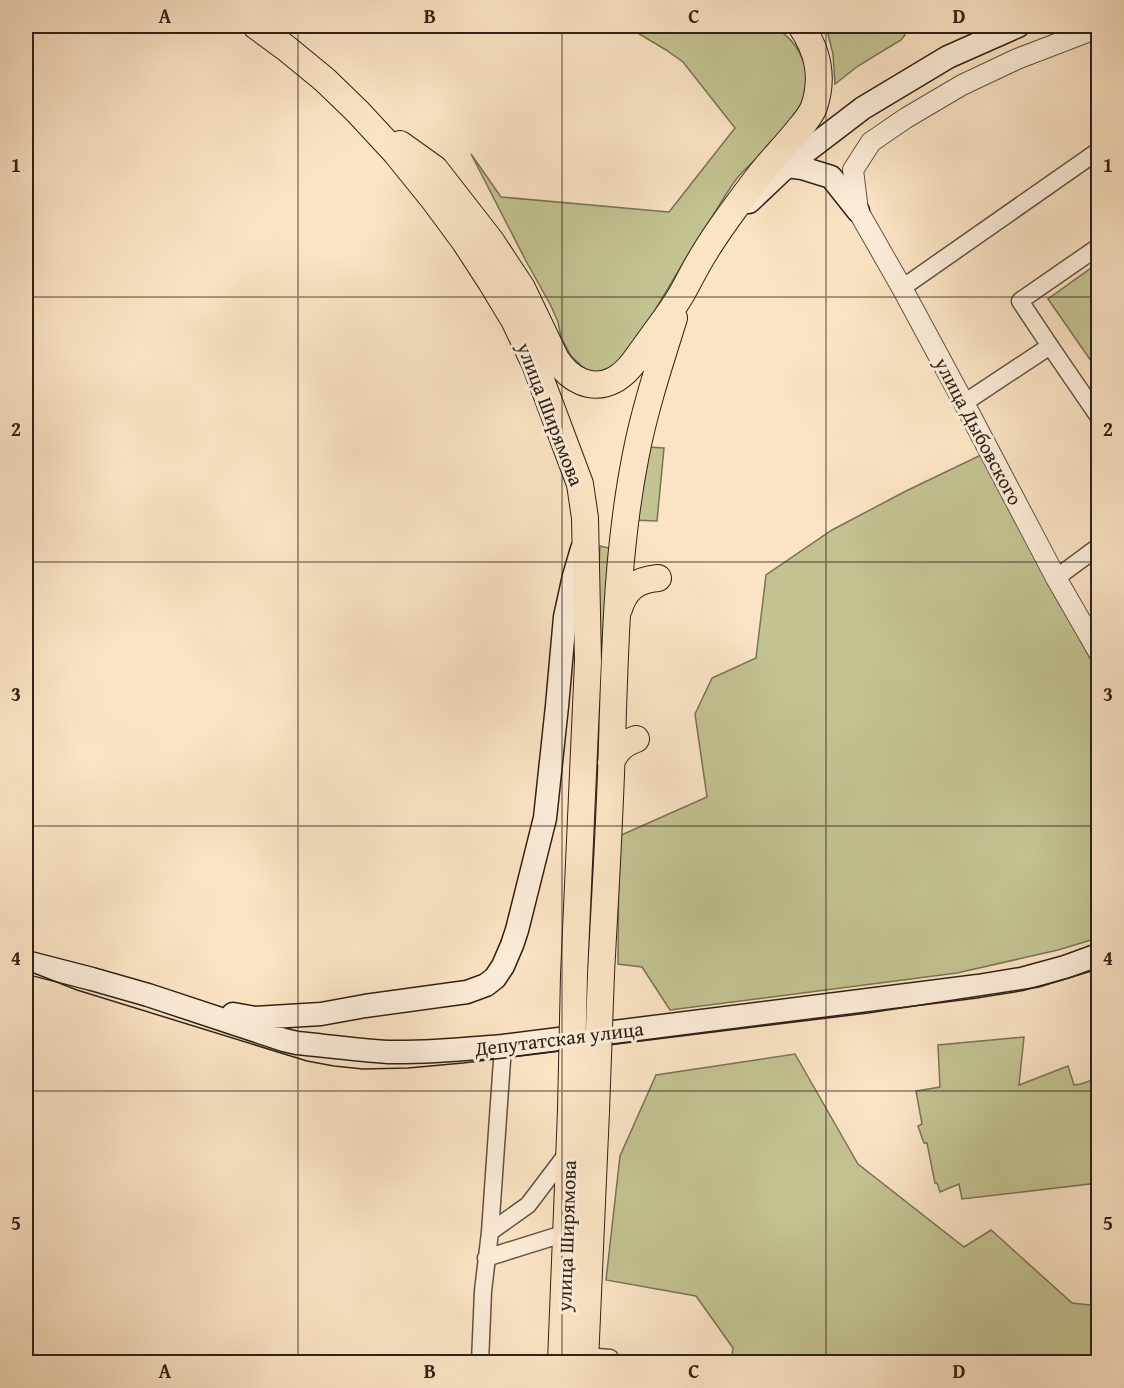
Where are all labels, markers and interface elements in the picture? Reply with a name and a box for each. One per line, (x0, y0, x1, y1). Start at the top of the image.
text: A (159, 1, 172, 30)
text: B (424, 1, 436, 30)
text: C (688, 1, 700, 30)
text: D (952, 1, 966, 30)
text: 1 (11, 150, 21, 179)
text: 1 (1103, 150, 1113, 179)
street label: улица Ширямова (510, 337, 592, 490)
street label: улица Дыбовского (927, 351, 1030, 510)
text: 2 (11, 414, 21, 443)
text: 2 (1103, 414, 1113, 443)
text: 3 (11, 679, 21, 708)
text: 3 (1103, 679, 1113, 708)
text: 4 (11, 943, 21, 972)
text: 4 (1103, 943, 1113, 972)
street label: Депутатская улица (472, 1013, 646, 1063)
street label: улица Ширямова (549, 1159, 583, 1313)
text: 5 (11, 1208, 21, 1237)
text: 5 (1103, 1208, 1113, 1237)
text: A (159, 1356, 172, 1385)
text: B (424, 1356, 436, 1385)
text: C (688, 1356, 700, 1385)
text: D (952, 1356, 966, 1385)

